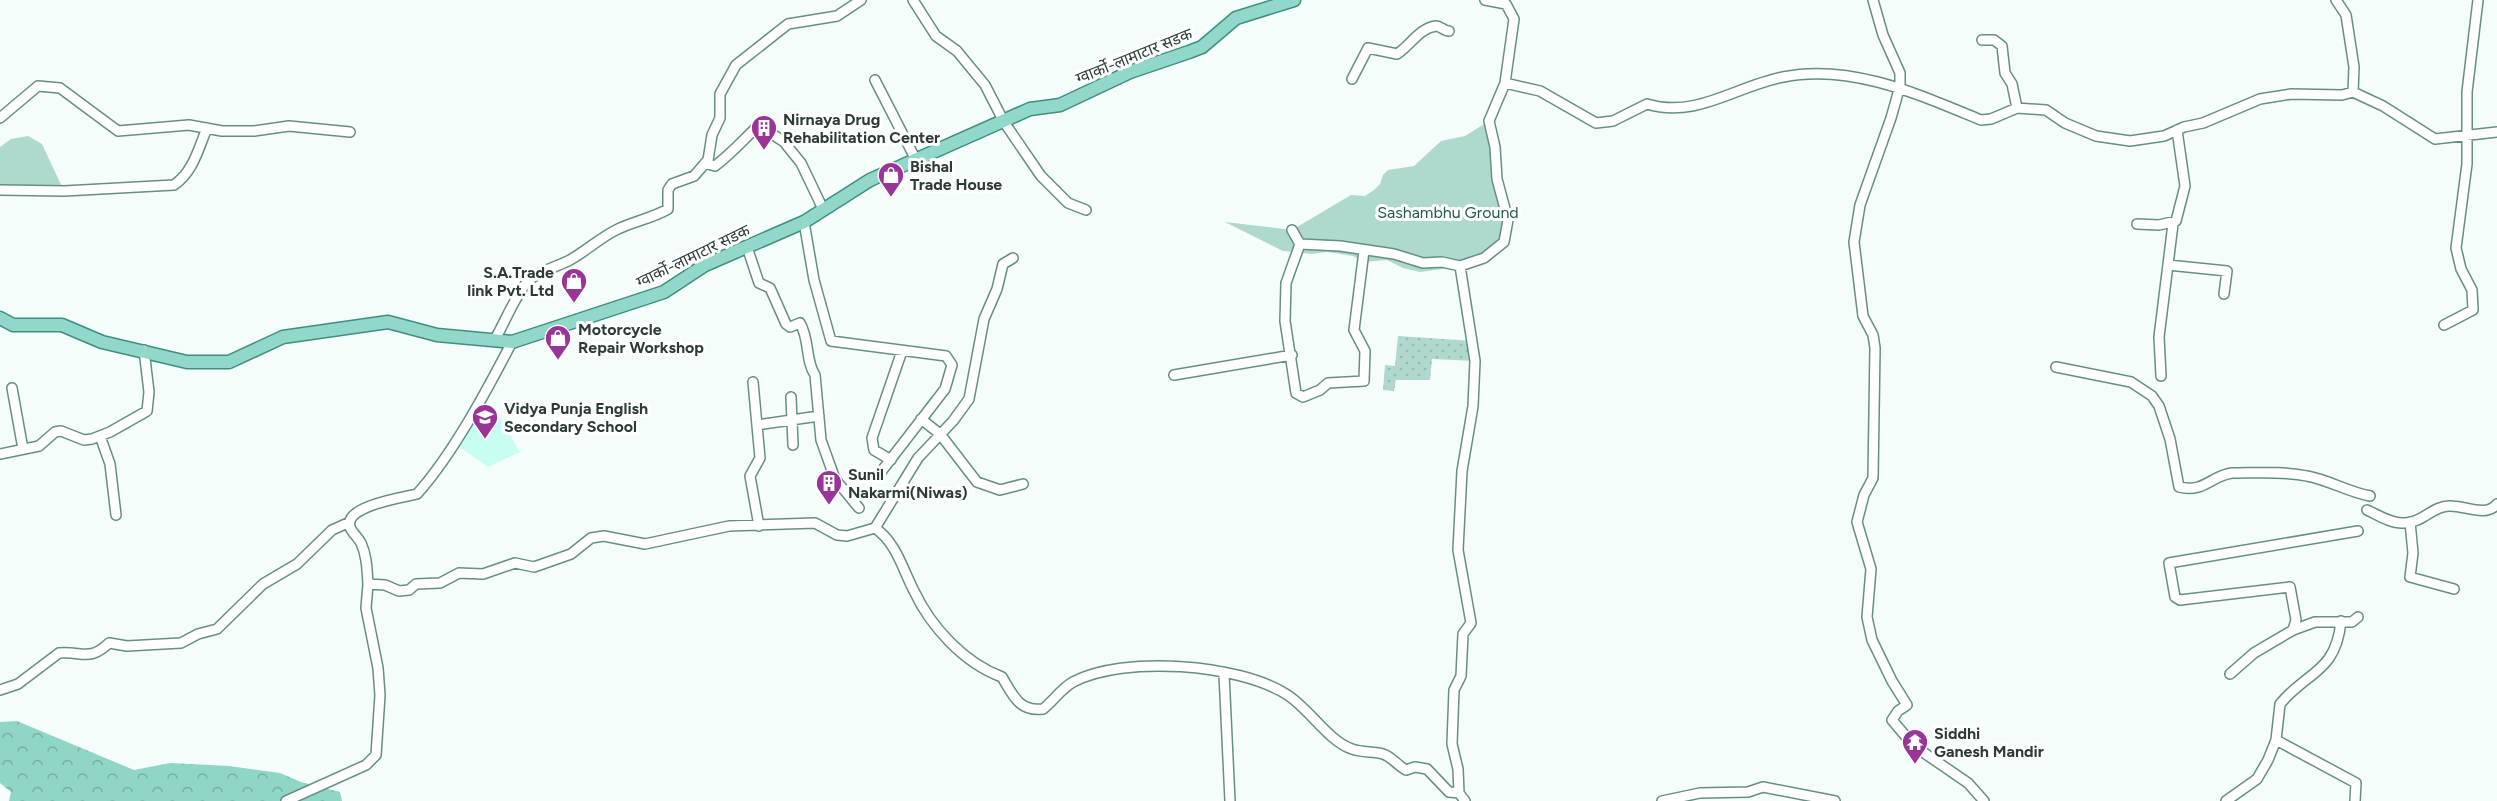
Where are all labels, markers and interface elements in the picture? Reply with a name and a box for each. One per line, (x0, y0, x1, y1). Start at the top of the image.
street label: ग्वार्को-लामाटार सडक (1073, 24, 1196, 88)
place label: Nirnaya Drug Rehabilitation Center (783, 110, 940, 147)
building icon: Nirnaya Drug Rehabilitation Center (749, 113, 779, 151)
place label: Bishal Trade House (910, 157, 1002, 194)
shop icon: Bishal Trade House (876, 160, 906, 198)
park label: Sashambhu Ground (1377, 203, 1519, 222)
street label: ग्वार्को-लामाटार सडक (633, 220, 753, 292)
place label: S.A.Trade link Pvt. Ltd (467, 263, 554, 300)
shop icon: S.A.Trade link Pvt. Ltd (559, 266, 589, 304)
place label: Motorcycle Repair Workshop (578, 320, 704, 357)
shop icon: Motorcycle Repair Workshop (543, 323, 573, 361)
place label: Vidya Punja English Secondary School (504, 399, 648, 436)
school or university icon: Vidya Punja English Secondary School (470, 402, 500, 440)
place label: Sunil Nakarmi(Niwas) (848, 465, 968, 502)
building icon: Sunil Nakarmi(Niwas) (814, 468, 844, 506)
place label: Siddhi Ganesh Mandir (1934, 724, 2044, 761)
temple icon: Siddhi Ganesh Mandir (1900, 727, 1930, 765)

